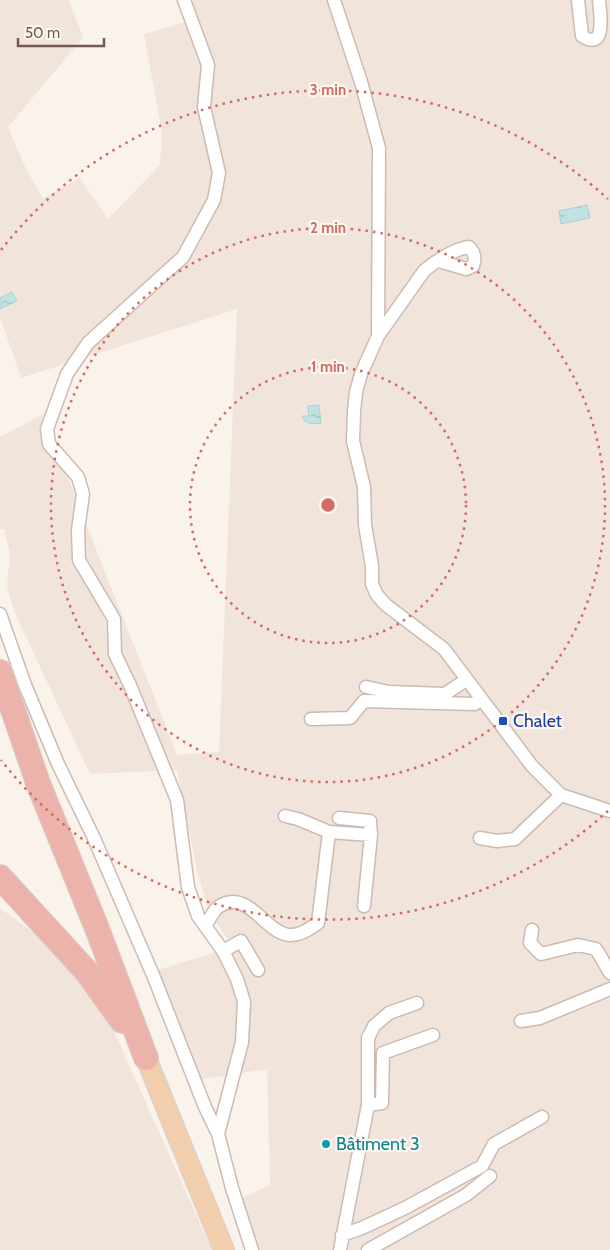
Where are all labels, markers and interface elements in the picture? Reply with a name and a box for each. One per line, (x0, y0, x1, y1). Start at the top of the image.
scale bar (18, 15, 104, 47)
text: 50 m (25, 24, 60, 42)
text: 3 min (310, 81, 346, 99)
text: 2 min (310, 219, 346, 237)
text: 1 min (311, 358, 345, 376)
centre of rings (319, 496, 337, 514)
place label: Chalet (513, 710, 562, 732)
marker: Chalet (497, 715, 509, 727)
place label: Bâtiment 3 (336, 1133, 420, 1155)
marker: Bâtiment 3 (320, 1138, 332, 1150)

